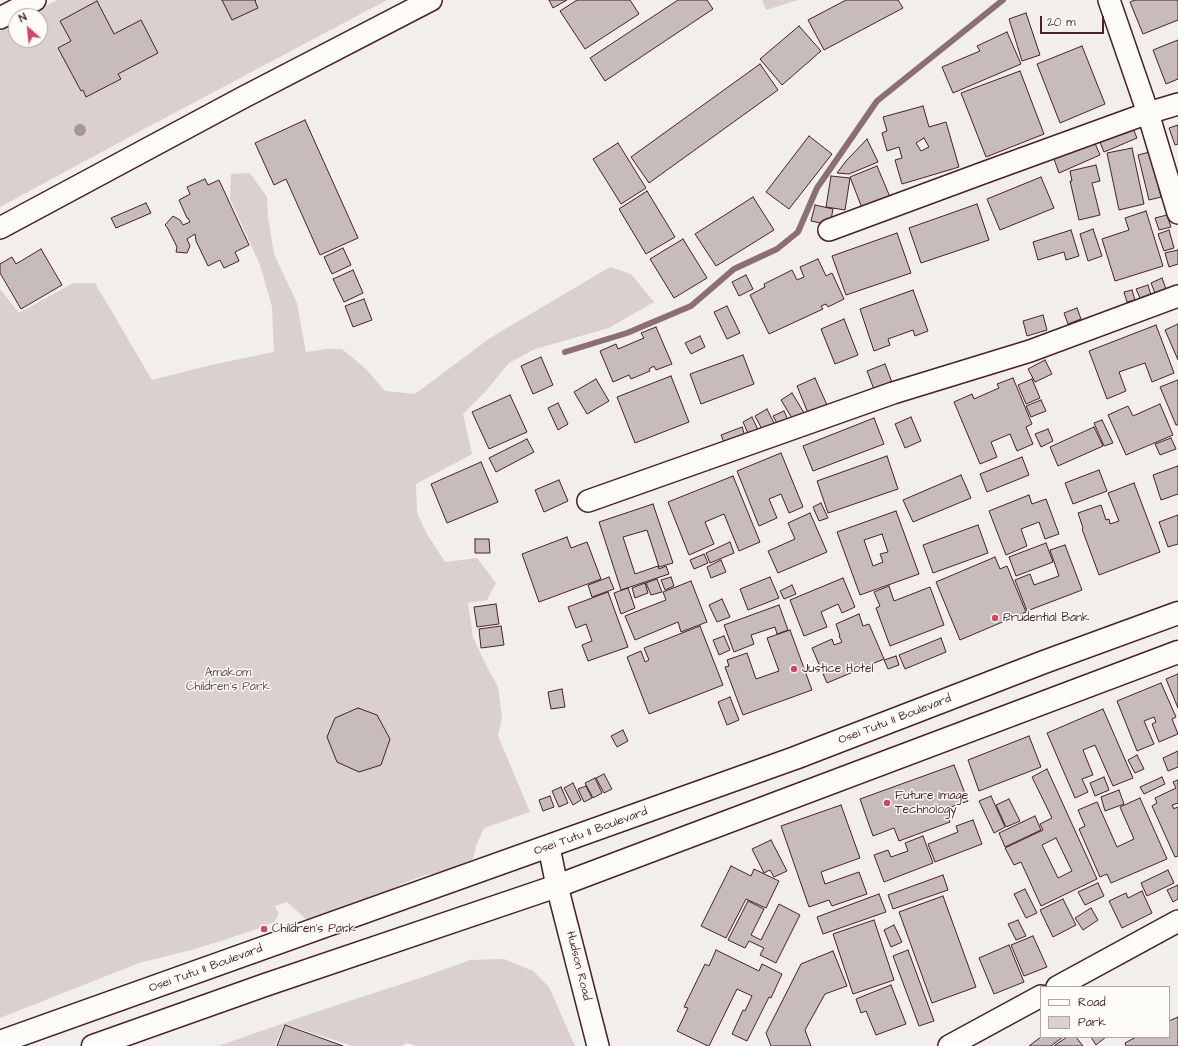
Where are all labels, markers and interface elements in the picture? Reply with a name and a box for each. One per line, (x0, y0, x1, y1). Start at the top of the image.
north arrow (8, 8, 48, 48)
scale bar (1042, 8, 1106, 34)
text: N (16, 10, 29, 26)
text: 20 m (1047, 14, 1076, 31)
place label: Prudential Bank (1003, 611, 1089, 625)
marker: Prudential Bank (990, 613, 1000, 623)
place label: Justice Hotel (802, 662, 873, 676)
marker: Justice Hotel (789, 664, 799, 674)
park label: Amakom Children's Park (186, 666, 270, 694)
street label: Osei Tutu II Boulevard (837, 692, 953, 748)
place label: Future Image Technology (895, 789, 968, 817)
marker: Future Image Technology (882, 798, 892, 808)
street label: Osei Tutu II Boulevard (532, 805, 650, 859)
place label: Children's Park (272, 922, 356, 936)
marker: Children's Park (259, 924, 269, 934)
street label: Hudson Road (562, 930, 594, 1002)
street label: Osei Tutu II Boulevard (147, 942, 265, 996)
legend (1040, 986, 1170, 1038)
text: Road (1078, 994, 1106, 1011)
text: Park (1078, 1014, 1106, 1031)

